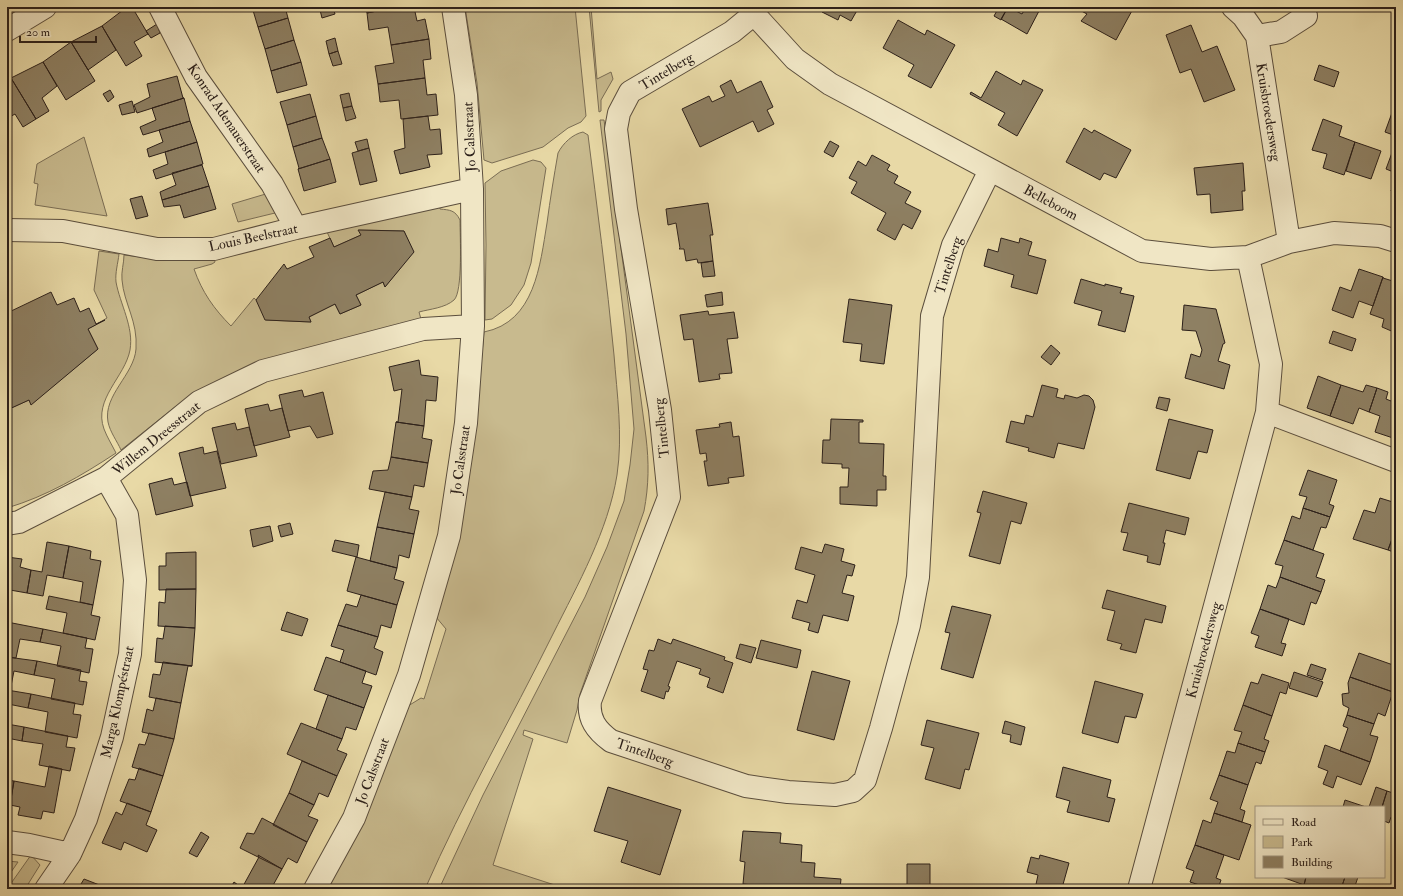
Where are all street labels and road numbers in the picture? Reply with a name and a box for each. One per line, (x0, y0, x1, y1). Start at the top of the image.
street label: Tintelberg (636, 48, 697, 94)
street label: Konrad Adenauerstraat (184, 61, 270, 176)
street label: Kruisbroedersweg (1252, 62, 1285, 164)
street label: Jo Calsstraat (459, 101, 480, 173)
street label: Belleboom (1021, 181, 1081, 224)
street label: Louis Beelstraat (207, 220, 300, 255)
street label: Tintelberg (931, 233, 966, 296)
street label: Tintelberg (650, 396, 673, 459)
street label: Willem Dreesstraat (108, 397, 204, 480)
street label: Jo Calsstraat (447, 424, 474, 497)
street label: Kruisbroedersweg (1182, 599, 1225, 700)
street label: Marga Klompéstraat (97, 644, 139, 760)
street label: Jo Calsstraat (352, 735, 393, 808)
street label: Tintelberg (614, 735, 677, 771)

